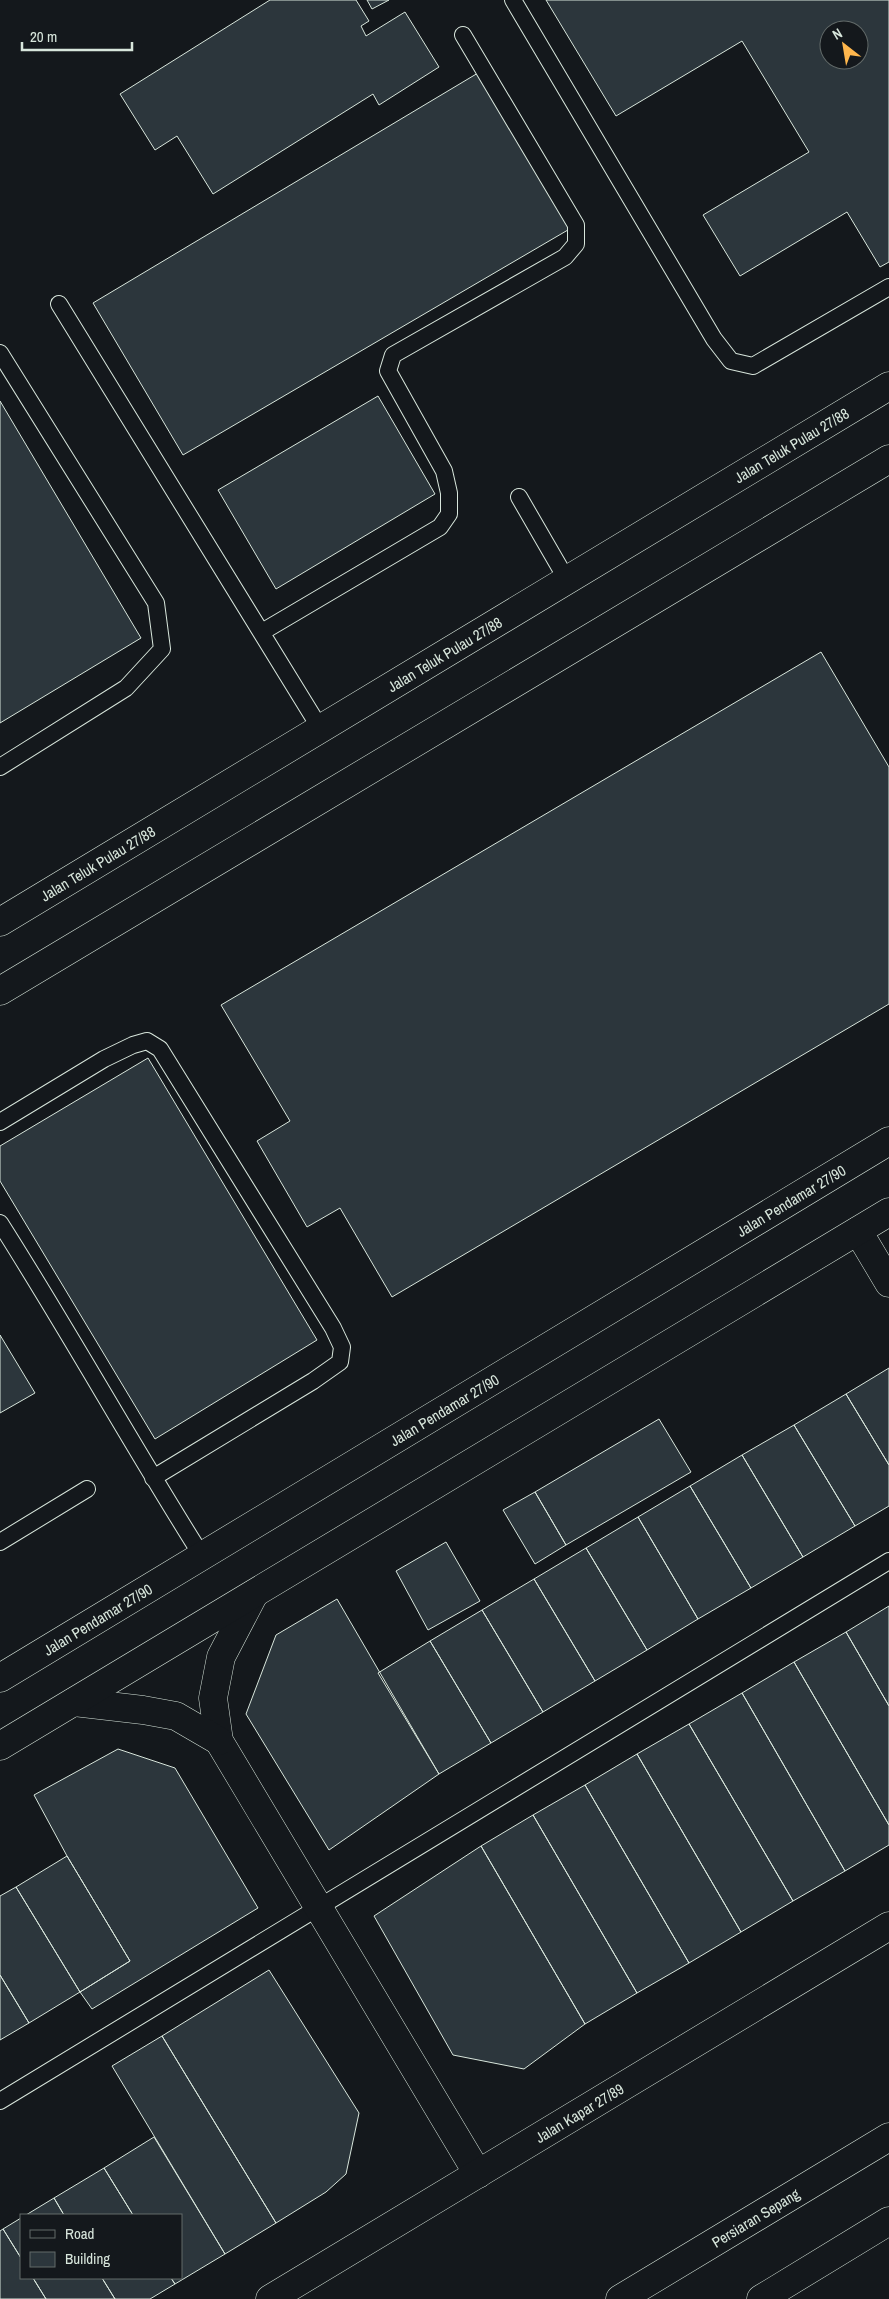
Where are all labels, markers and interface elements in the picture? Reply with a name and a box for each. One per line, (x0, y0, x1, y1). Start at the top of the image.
scale bar (22, 20, 132, 52)
north arrow (819, 20, 869, 70)
text: N (829, 24, 845, 44)
text: 20 m (30, 26, 57, 47)
street label: Jalan Teluk Pulau 27/88 (730, 402, 853, 488)
street label: Jalan Teluk Pulau 27/88 (383, 611, 506, 697)
street label: Jalan Teluk Pulau 27/88 (36, 820, 159, 906)
street label: Jalan Pendamar 27/90 (732, 1159, 849, 1241)
street label: Jalan Pendamar 27/90 (386, 1369, 503, 1451)
street label: Jalan Pendamar 27/90 (39, 1578, 156, 1660)
street label: Jalan Kapar 27/89 (531, 2078, 628, 2147)
street label: Persiaran Sepang (707, 2183, 803, 2252)
legend (20, 2214, 182, 2279)
text: Road (65, 2223, 94, 2244)
text: Building (65, 2248, 110, 2269)

